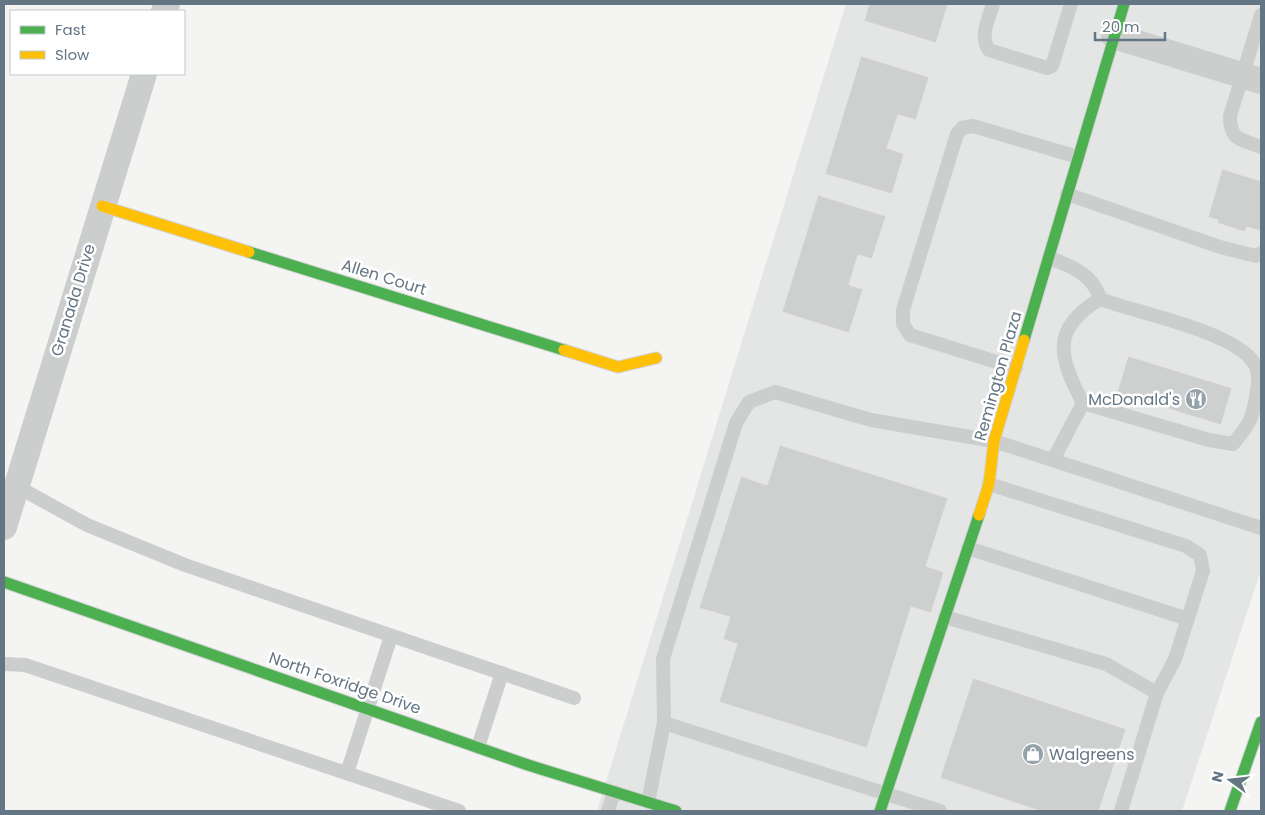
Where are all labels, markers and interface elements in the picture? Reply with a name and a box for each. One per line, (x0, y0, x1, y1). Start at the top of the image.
legend (10, 10, 185, 75)
scale bar (1095, 10, 1165, 42)
text: 20 m (1102, 16, 1140, 37)
text: Fast (55, 19, 86, 40)
text: Slow (55, 44, 90, 65)
street label: Granada Drive (45, 241, 101, 359)
street label: Allen Court (339, 253, 429, 301)
street label: Remington Plaza (969, 309, 1027, 443)
restaurant icon: McDonald's (1184, 387, 1208, 411)
place label: McDonald's (1088, 388, 1180, 411)
street label: North Foxridge Drive (266, 646, 424, 720)
shop icon: Walgreens (1021, 742, 1045, 766)
place label: Walgreens (1049, 743, 1135, 766)
north arrow (1205, 755, 1255, 805)
text: N (1206, 769, 1228, 784)

